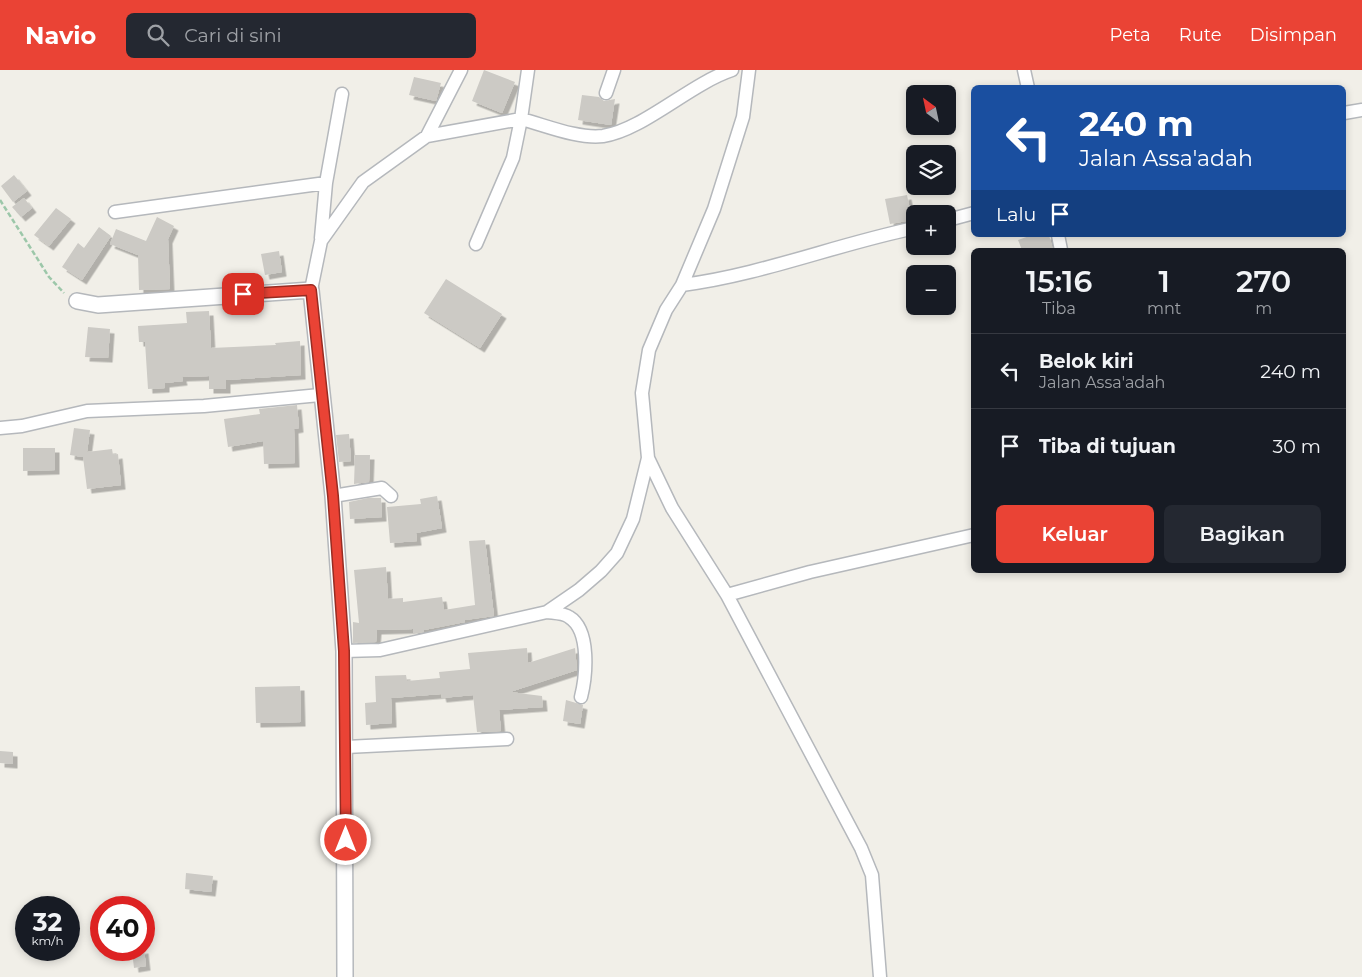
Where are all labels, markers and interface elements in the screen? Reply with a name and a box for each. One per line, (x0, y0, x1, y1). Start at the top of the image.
search box (126, 13, 476, 58)
text: Navio (25, 21, 96, 50)
icon: search (144, 21, 172, 49)
text: Cari di sini (184, 24, 282, 47)
text: Peta (1110, 24, 1151, 46)
text: Rute (1179, 24, 1222, 46)
text: Disimpan (1250, 24, 1337, 46)
north arrow (906, 85, 956, 135)
map controls (906, 85, 956, 315)
text: 240 m (1079, 102, 1194, 145)
icon: left (996, 105, 1061, 170)
button: layers (906, 145, 956, 195)
text: Jalan Assa'adah (1079, 145, 1253, 172)
icon: arrive (1046, 200, 1074, 228)
text: Lalu (996, 203, 1036, 226)
button: + (906, 205, 956, 255)
text: 15:16 (1026, 263, 1092, 300)
text: 1 (1158, 263, 1170, 300)
text: 270 (1236, 263, 1291, 300)
button: − (906, 265, 956, 315)
pin (222, 273, 264, 315)
icon: arrive (229, 280, 257, 308)
text: Tiba (1042, 299, 1076, 318)
text: mnt (1147, 299, 1181, 318)
text: m (1255, 299, 1272, 318)
text: Belok kiri (1039, 350, 1134, 373)
icon: left (996, 357, 1024, 385)
text: 240 m (1260, 360, 1321, 383)
text: Jalan Assa'adah (1039, 373, 1165, 392)
icon: arrive (996, 432, 1024, 460)
text: Tiba di tujuan (1039, 435, 1176, 458)
text: 30 m (1273, 435, 1321, 458)
button: Keluar (996, 505, 1154, 563)
button: Bagikan (1164, 505, 1321, 563)
position arrow (319, 813, 371, 865)
speed limit sign: 40 (90, 896, 155, 961)
text: 32 (33, 907, 62, 937)
text: km/h (31, 933, 64, 948)

